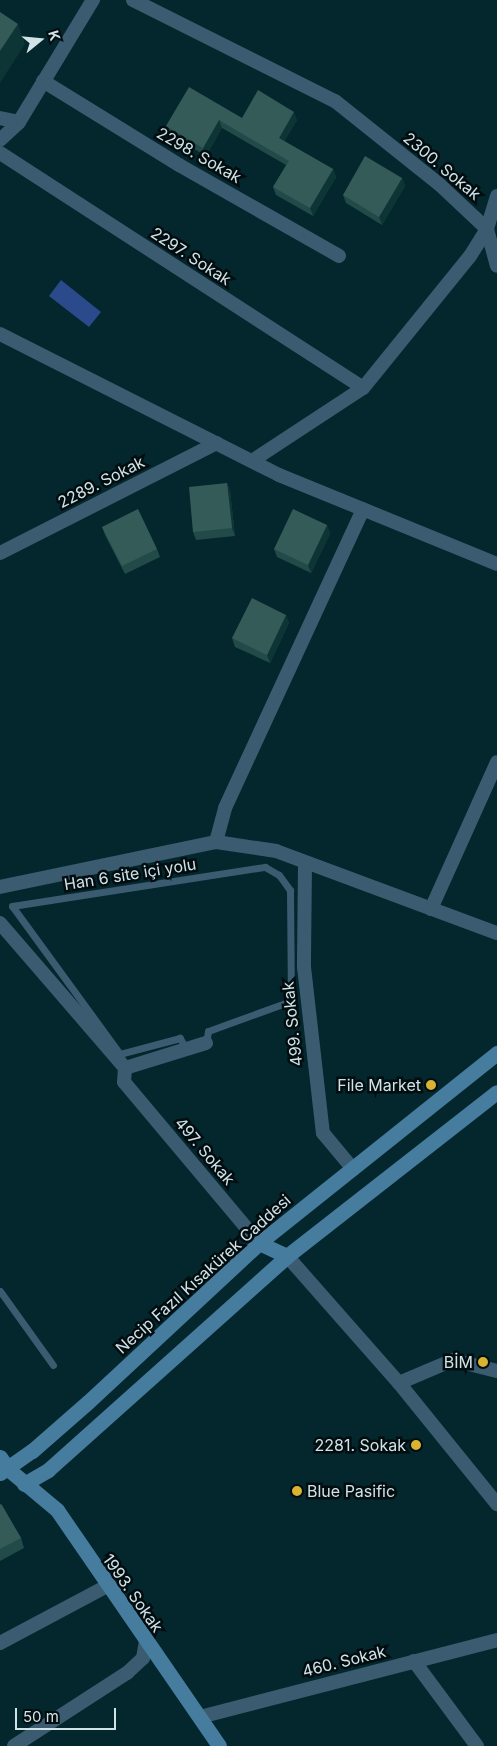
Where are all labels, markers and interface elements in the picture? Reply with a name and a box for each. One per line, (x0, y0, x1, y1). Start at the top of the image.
north arrow (15, 15, 65, 65)
text: K (45, 28, 64, 43)
street label: 2298. Sokak (153, 123, 245, 187)
street label: 2300. Sokak (399, 128, 485, 204)
street label: 2297. Sokak (147, 223, 235, 289)
street label: 2289. Sokak (55, 452, 147, 512)
street label: Han 6 site içi yolu (63, 854, 197, 894)
street label: 499. Sokak (278, 981, 306, 1067)
place label: File Market (337, 1075, 421, 1095)
marker: File Market (425, 1079, 437, 1091)
street label: 497. Sokak (171, 1113, 239, 1189)
street label: Necip Fazıl Kısakürek Caddesi (112, 1190, 294, 1358)
place label: BİM (444, 1352, 473, 1372)
marker: BİM (477, 1356, 489, 1368)
place label: 2281. Sokak (315, 1435, 406, 1455)
marker: 2281. Sokak (410, 1439, 422, 1451)
place label: Blue Pasific (307, 1481, 395, 1501)
marker: Blue Pasific (291, 1485, 303, 1497)
street label: 1993. Sokak (99, 1550, 167, 1636)
street label: 460. Sokak (300, 1641, 388, 1681)
scale bar (18, 1698, 119, 1730)
text: 50 m (23, 1707, 59, 1726)

